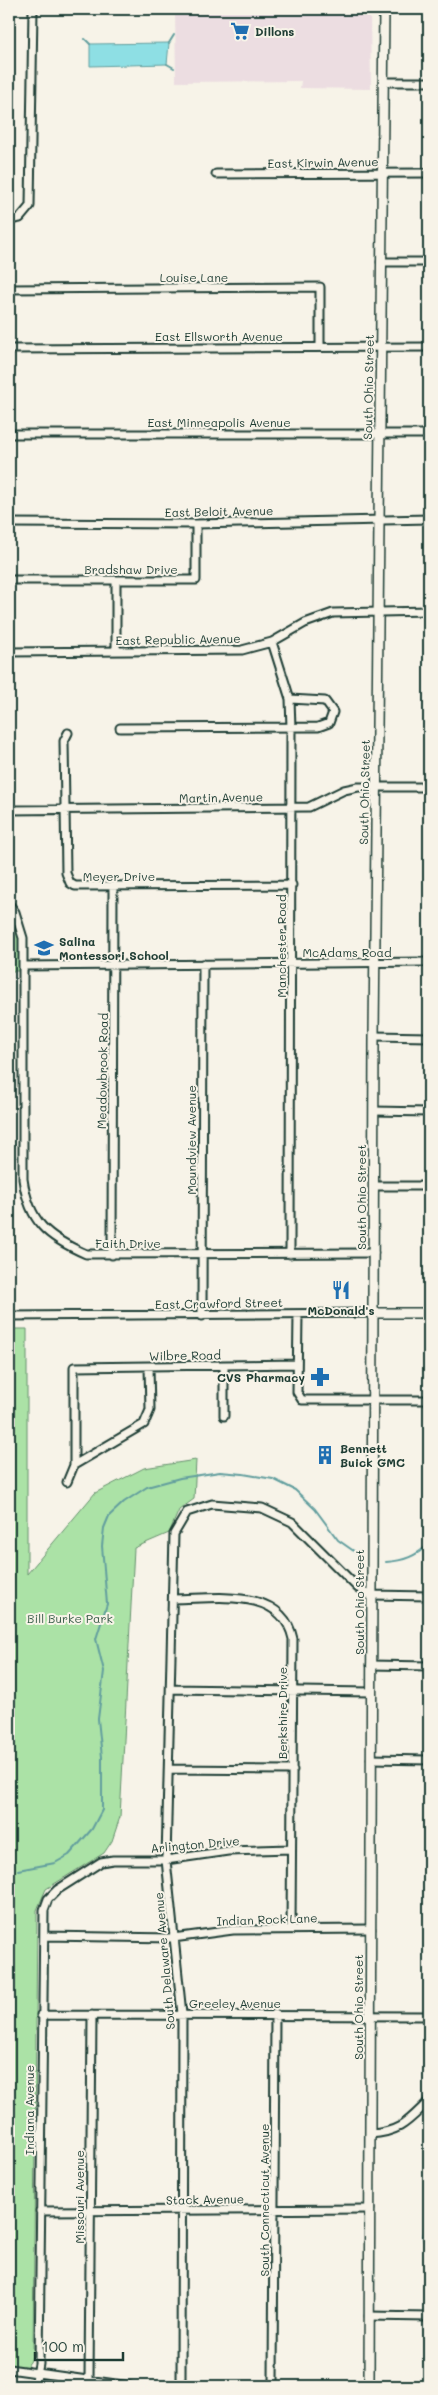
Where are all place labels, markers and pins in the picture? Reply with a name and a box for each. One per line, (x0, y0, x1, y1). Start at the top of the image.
supermarket icon: Dillons (229, 20, 251, 42)
place label: Dillons (255, 23, 294, 39)
place label: Salina Montessori School (59, 933, 169, 963)
school or university icon: Salina Montessori School (33, 937, 55, 959)
restaurant icon: McDonald's (330, 1279, 352, 1301)
place label: McDonald's (307, 1302, 375, 1318)
pharmacy icon: CVS Pharmacy (309, 1366, 331, 1388)
place label: CVS Pharmacy (217, 1369, 305, 1385)
place label: Bennett Buick GMC (340, 1440, 405, 1470)
building icon: Bennett Buick GMC (314, 1444, 336, 1466)

